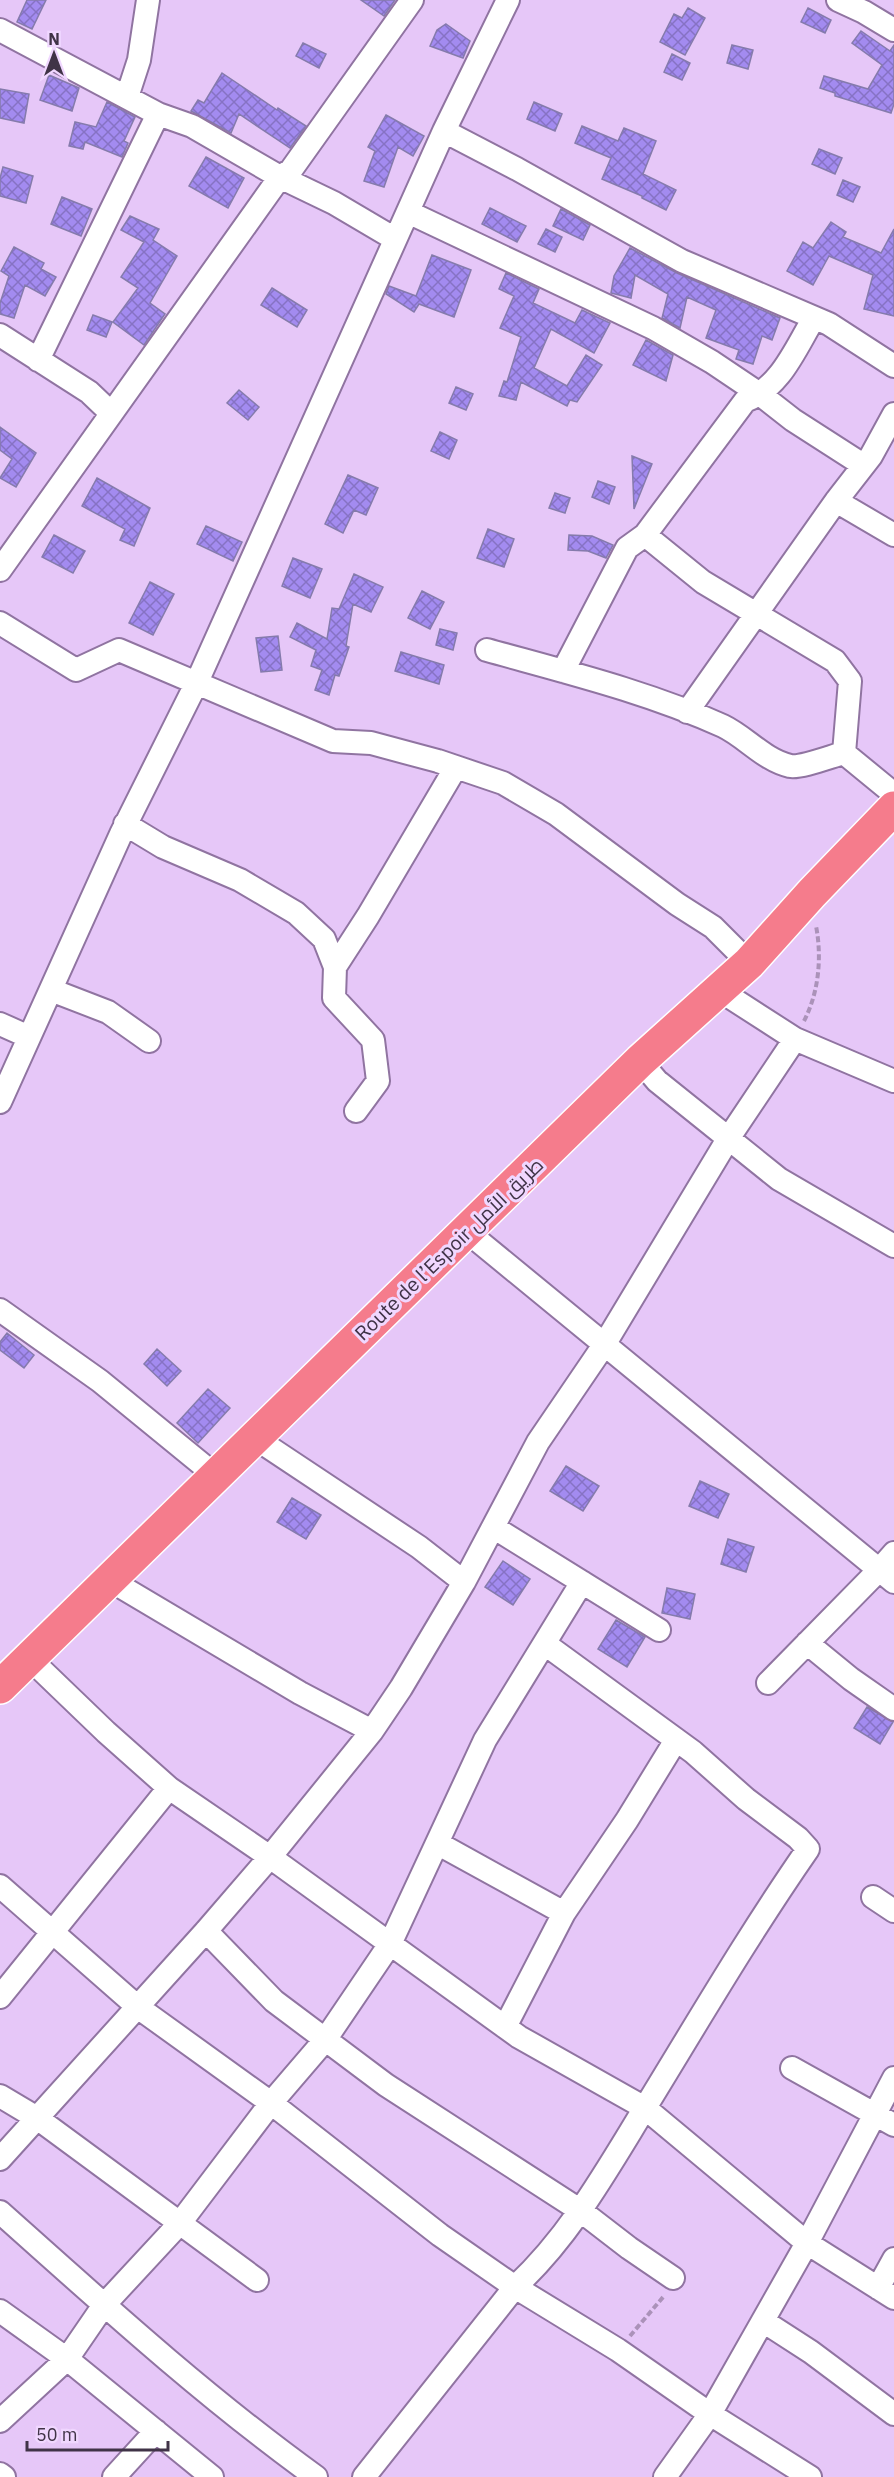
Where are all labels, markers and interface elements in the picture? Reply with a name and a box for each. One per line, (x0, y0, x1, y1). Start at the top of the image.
north arrow (24, 24, 84, 84)
text: N (48, 29, 60, 49)
street label: Route de l’Espoir طريق الأمل (348, 1151, 549, 1346)
scale bar (27, 2414, 168, 2452)
text: 50 m (36, 2423, 78, 2446)

